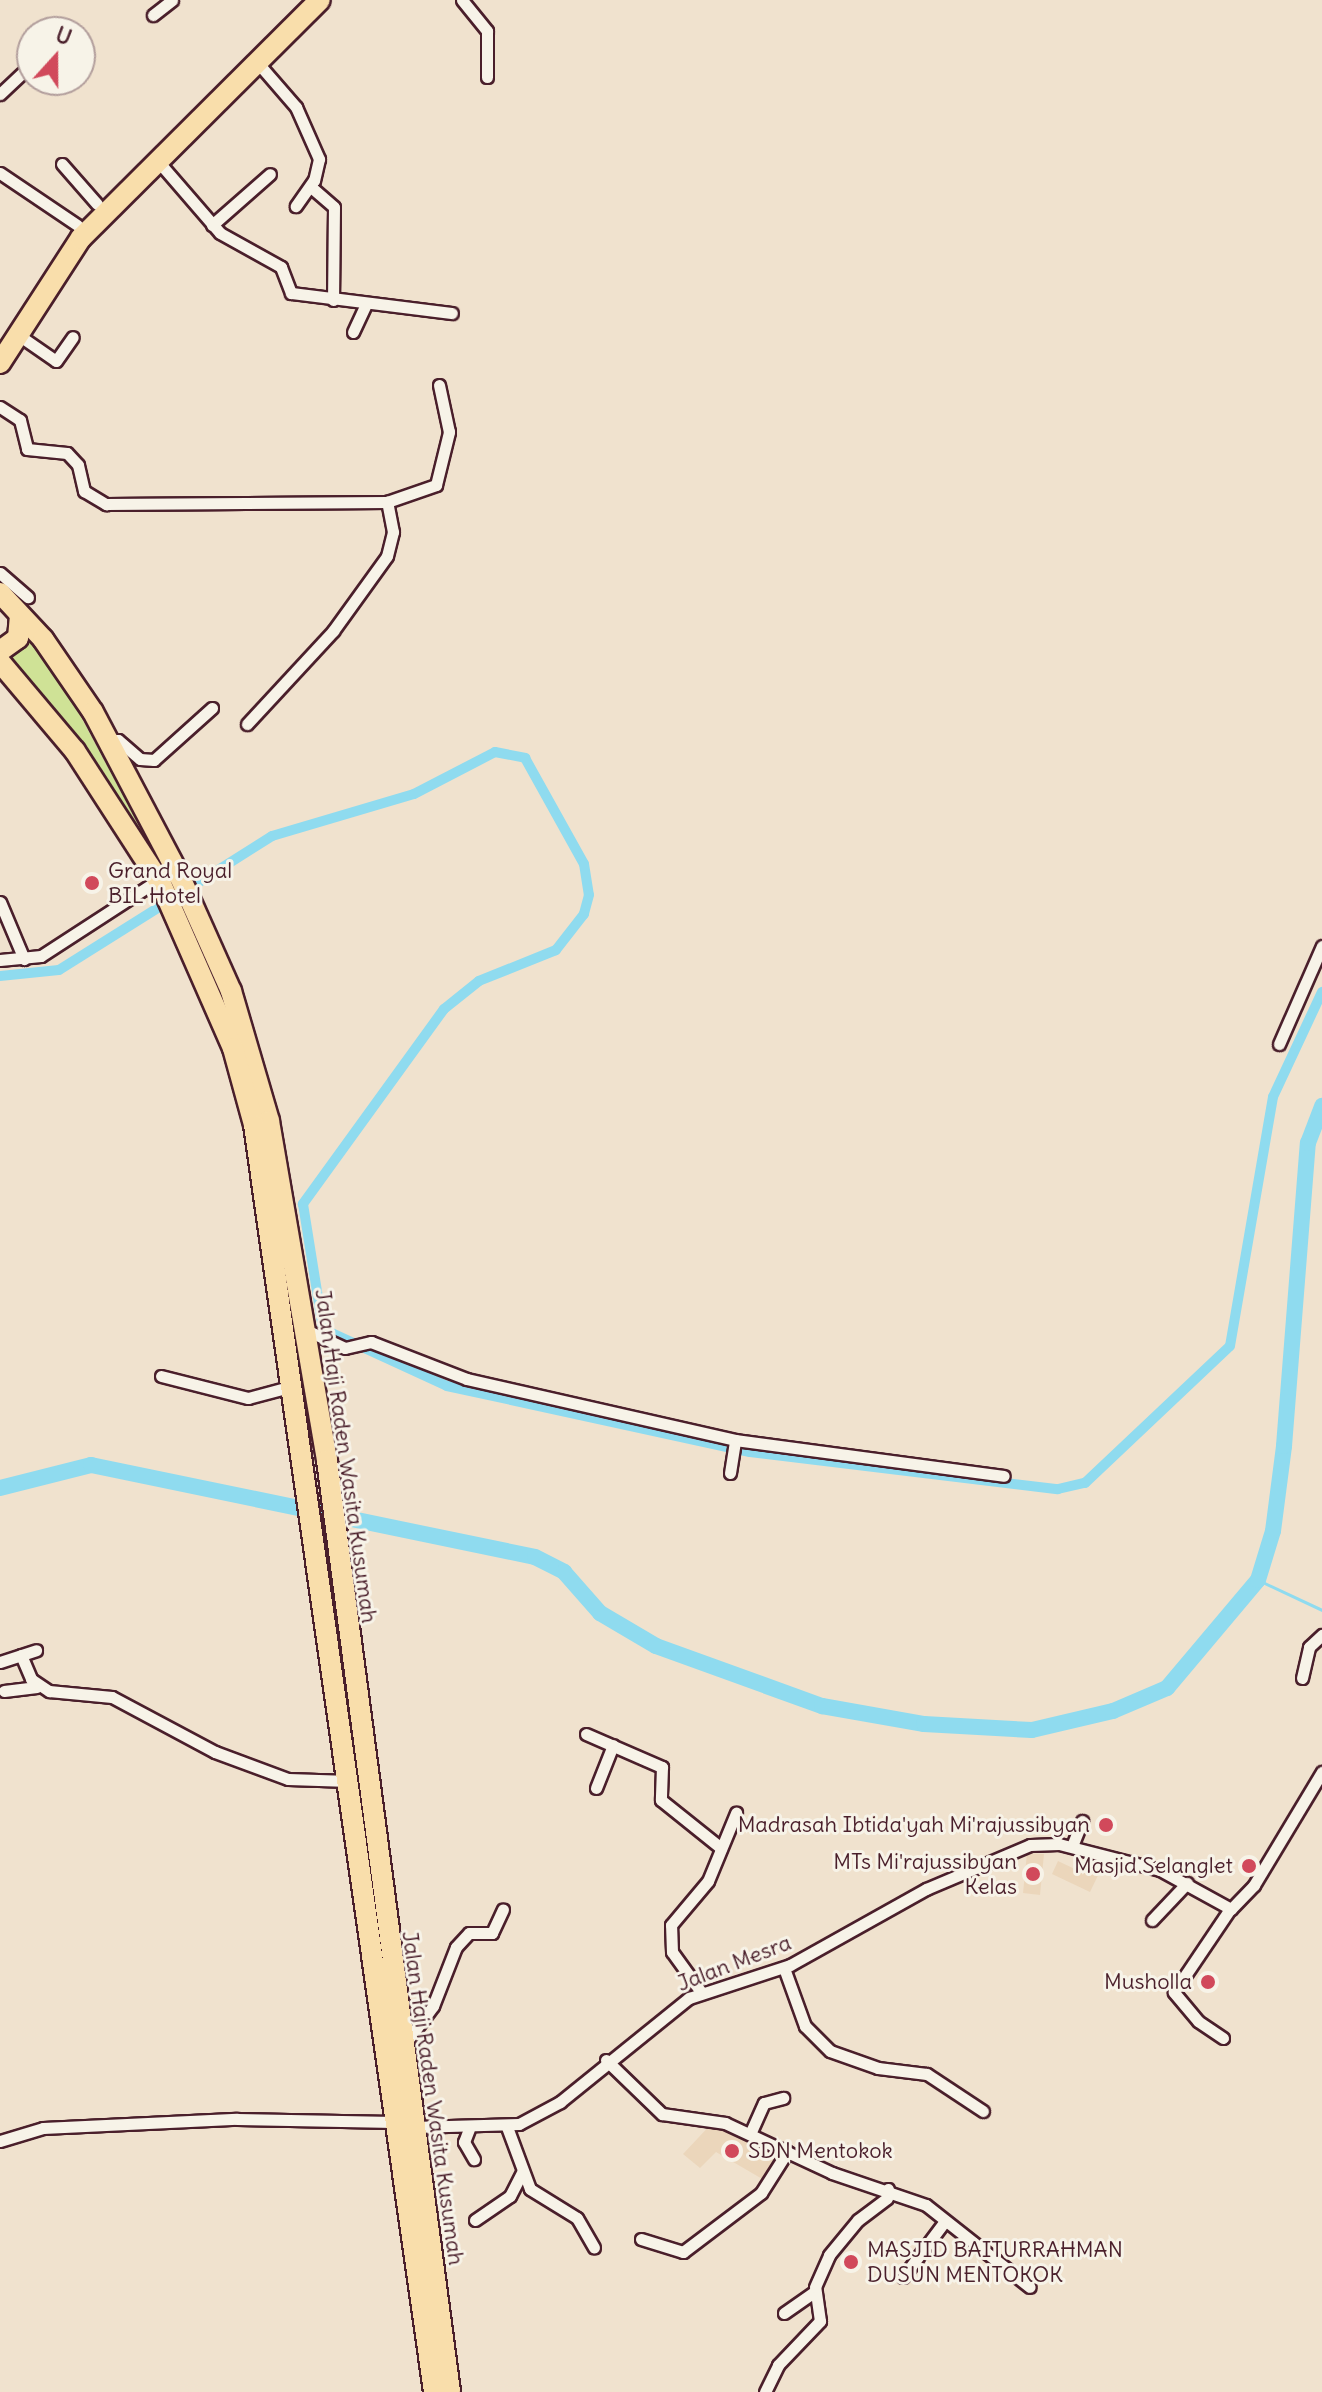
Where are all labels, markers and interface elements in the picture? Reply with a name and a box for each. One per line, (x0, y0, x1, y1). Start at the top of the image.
north arrow (16, 16, 96, 96)
text: U (52, 20, 76, 51)
place label: Grand Royal BIL Hotel (108, 857, 232, 908)
marker: Grand Royal BIL Hotel (83, 874, 101, 892)
street label: Jalan Haji Raden Wasita Kusumah (309, 1287, 383, 1625)
place label: Madrasah Ibtida'yah Mi'rajussibyan (738, 1812, 1090, 1838)
marker: Madrasah Ibtida'yah Mi'rajussibyan (1097, 1816, 1115, 1834)
place label: MTs Mi'rajussibyan Kelas (833, 1848, 1017, 1900)
place label: Masjid Selanglet (1074, 1853, 1233, 1879)
marker: Masjid Selanglet (1240, 1857, 1258, 1875)
marker: MTs Mi'rajussibyan Kelas (1024, 1865, 1042, 1883)
street label: Jalan Haji Raden Wasita Kusumah (396, 1929, 470, 2267)
street label: Jalan Mesra (673, 1929, 795, 1997)
place label: Musholla (1104, 1969, 1192, 1995)
marker: Musholla (1199, 1973, 1217, 1991)
place label: SDN Mentokok (748, 2138, 893, 2164)
marker: SDN Mentokok (723, 2142, 741, 2160)
place label: MASJID BAITURRAHMAN DUSUN MENTOKOK (867, 2236, 1123, 2288)
marker: MASJID BAITURRAHMAN DUSUN MENTOKOK (842, 2253, 860, 2271)

